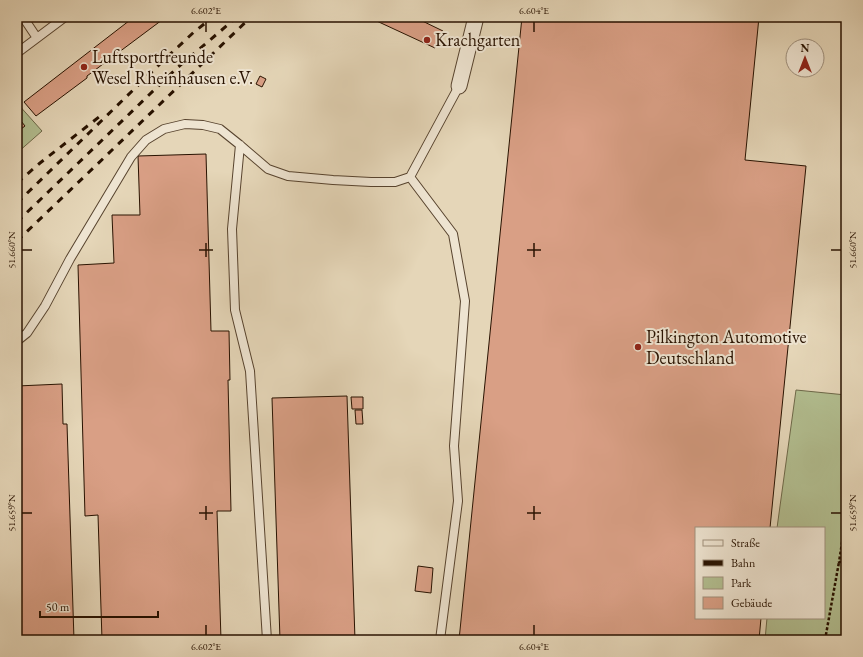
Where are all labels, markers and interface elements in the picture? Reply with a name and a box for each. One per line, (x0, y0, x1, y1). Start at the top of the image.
text: 6.602°E (191, 4, 221, 17)
text: 6.604°E (519, 4, 549, 17)
place label: Krachgarten (435, 28, 521, 51)
marker: Krachgarten (422, 35, 432, 45)
north arrow (785, 38, 825, 78)
text: N (801, 41, 810, 55)
place label: Luftsportfreunde Wesel Rheinhausen e.V. (92, 45, 253, 89)
marker: Luftsportfreunde Wesel Rheinhausen e.V. (79, 62, 89, 72)
text: 51.660°N (5, 231, 18, 269)
text: 51.660°N (846, 231, 859, 269)
place label: Pilkington Automotive Deutschland (646, 325, 806, 369)
marker: Pilkington Automotive Deutschland (633, 342, 643, 352)
text: 51.659°N (5, 494, 18, 532)
text: 51.659°N (846, 494, 859, 532)
legend (695, 527, 825, 619)
text: Straße (731, 535, 760, 551)
text: Bahn (731, 555, 756, 571)
text: Park (731, 575, 752, 591)
scale bar (40, 593, 158, 619)
text: Gebäude (731, 595, 773, 611)
text: 50 m (46, 599, 70, 615)
text: 6.602°E (191, 640, 221, 653)
text: 6.604°E (519, 640, 549, 653)

